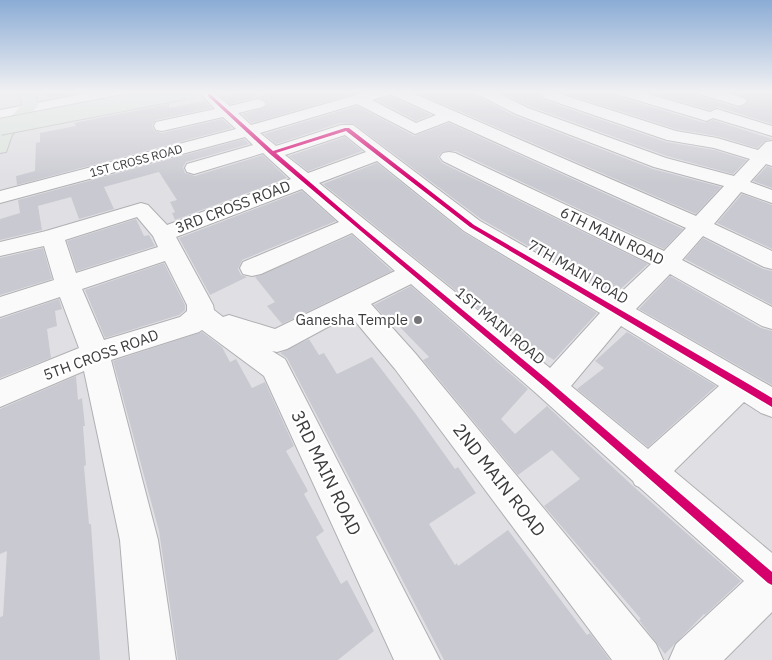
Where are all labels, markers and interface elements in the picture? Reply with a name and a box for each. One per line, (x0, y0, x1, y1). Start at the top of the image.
street label: 1ST CROSS ROAD (88, 141, 184, 180)
street label: 3RD CROSS ROAD (172, 176, 293, 237)
street label: 6TH MAIN ROAD (557, 202, 667, 269)
street label: 7TH MAIN ROAD (524, 235, 632, 308)
street label: 1ST MAIN ROAD (452, 283, 549, 369)
place label: Ganesha Temple (295, 310, 408, 329)
marker: Ganesha Temple (412, 314, 424, 326)
street label: 5TH CROSS ROAD (41, 325, 161, 384)
street label: 3RD MAIN ROAD (286, 406, 367, 539)
street label: 2ND MAIN ROAD (448, 418, 551, 541)

